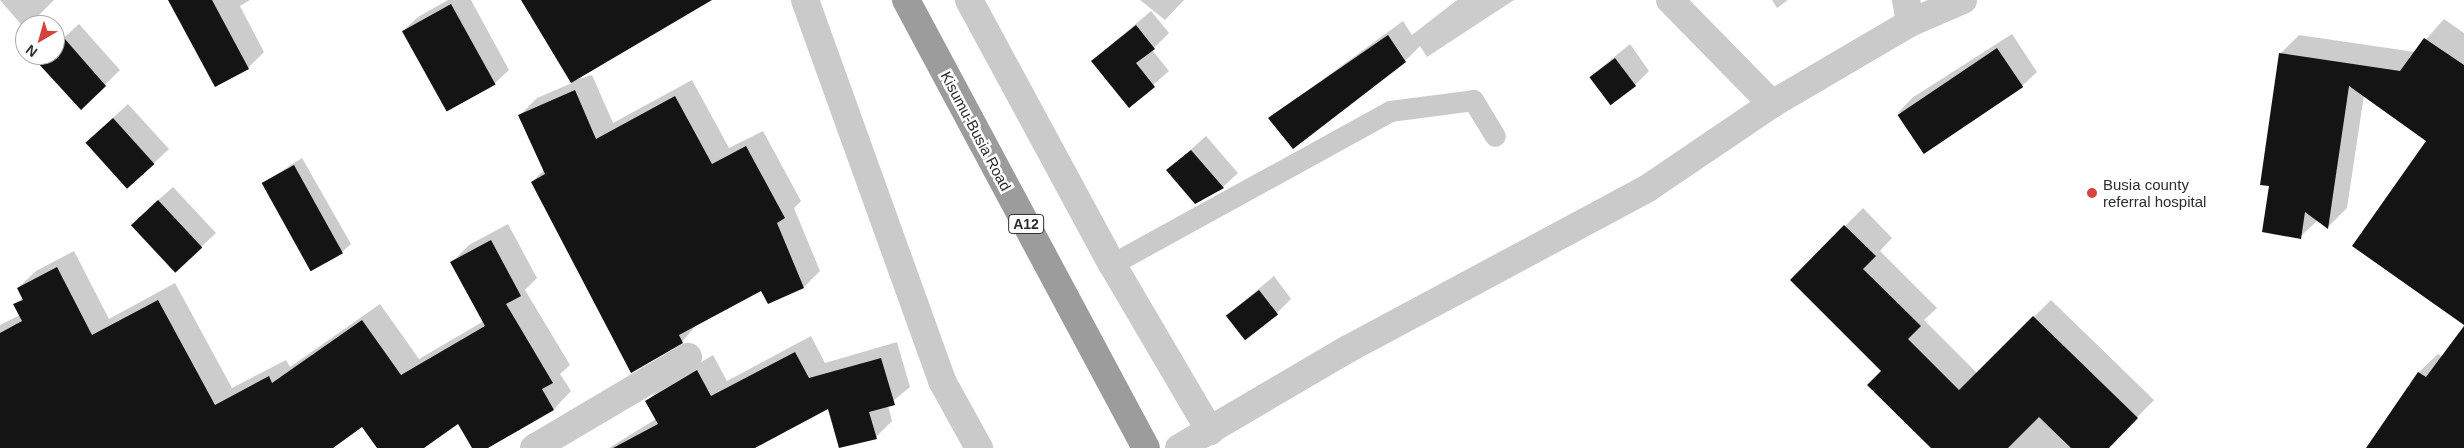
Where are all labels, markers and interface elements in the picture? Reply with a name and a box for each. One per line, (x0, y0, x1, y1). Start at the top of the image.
north arrow (15, 15, 65, 65)
text: N (22, 42, 40, 60)
street label: Kisumu-Busia Road (937, 68, 1015, 194)
place label: Busia county referral hospital (2103, 175, 2206, 210)
marker: Busia county referral hospital (2085, 186, 2099, 200)
road number: A12 (1007, 212, 1045, 235)

